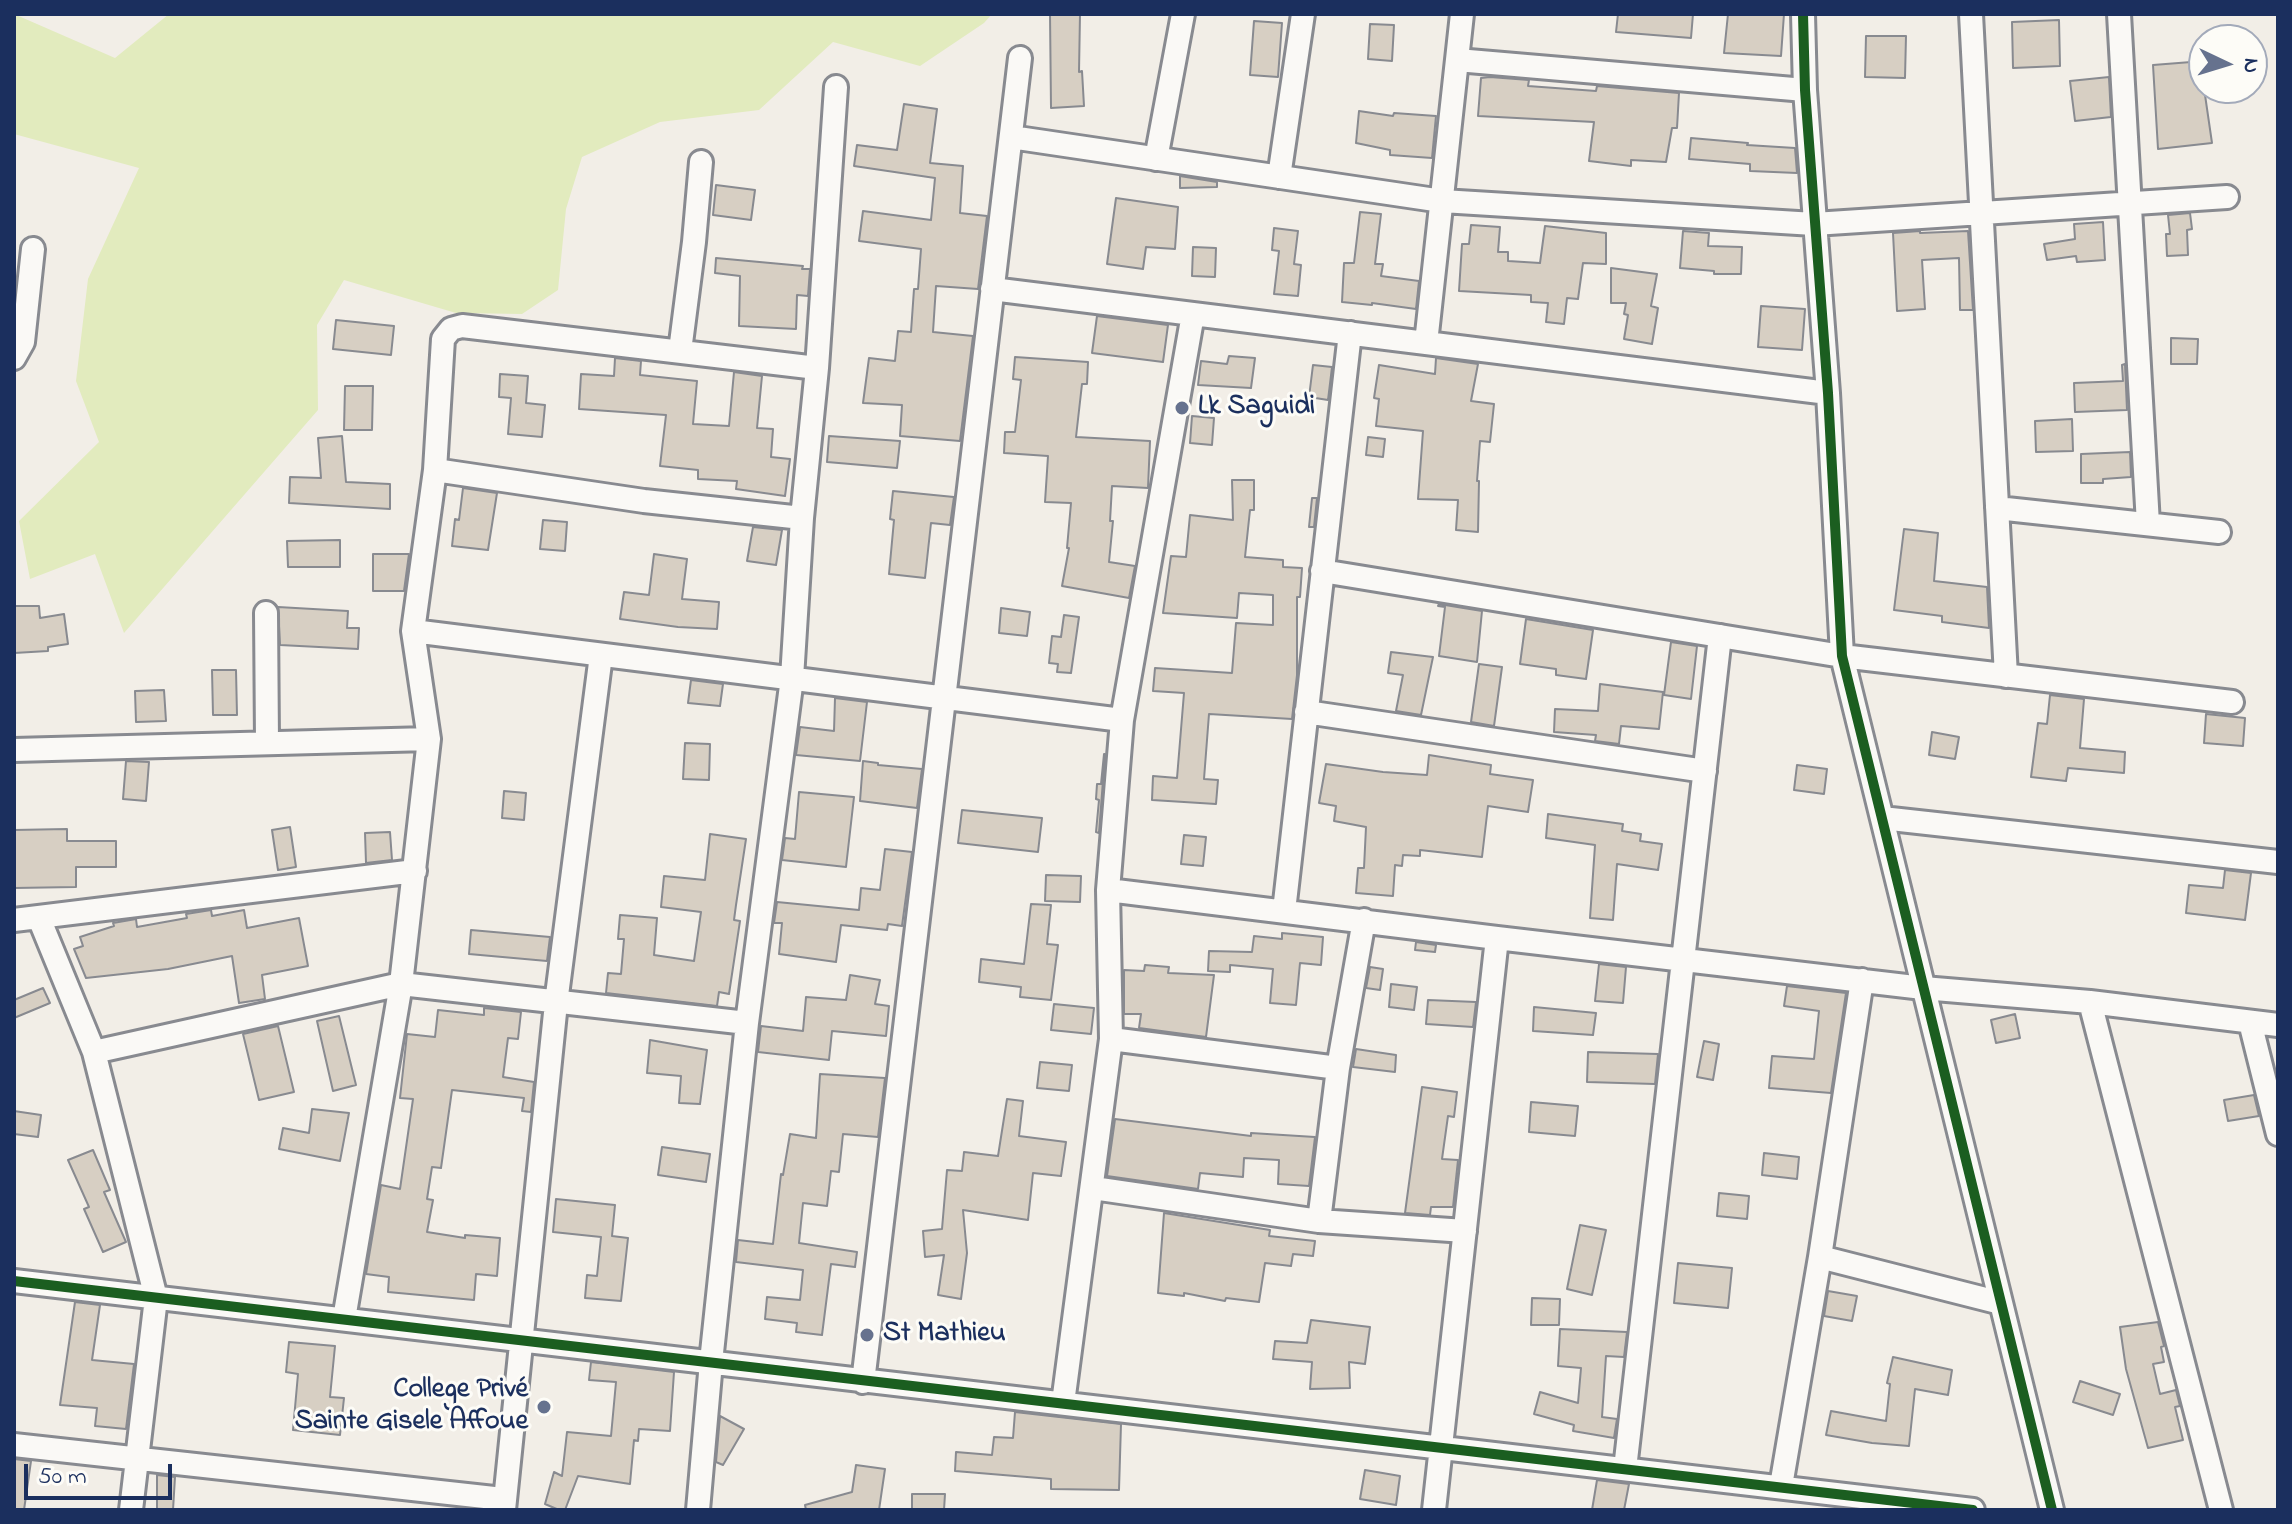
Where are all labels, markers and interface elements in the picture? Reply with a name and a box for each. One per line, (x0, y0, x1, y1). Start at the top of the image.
north arrow (2188, 24, 2268, 104)
text: N (2233, 57, 2266, 74)
place label: Lk Saguidi (1198, 391, 1315, 425)
marker: Lk Saguidi (1173, 399, 1191, 417)
place label: St Mathieu (883, 1318, 1006, 1352)
marker: St Mathieu (858, 1326, 876, 1344)
place label: College Privé Sainte Gisele Affoue (295, 1374, 528, 1440)
marker: College Privé Sainte Gisele Affoue (535, 1398, 553, 1416)
scale bar (28, 1448, 176, 1498)
text: 50 m (38, 1460, 87, 1495)

